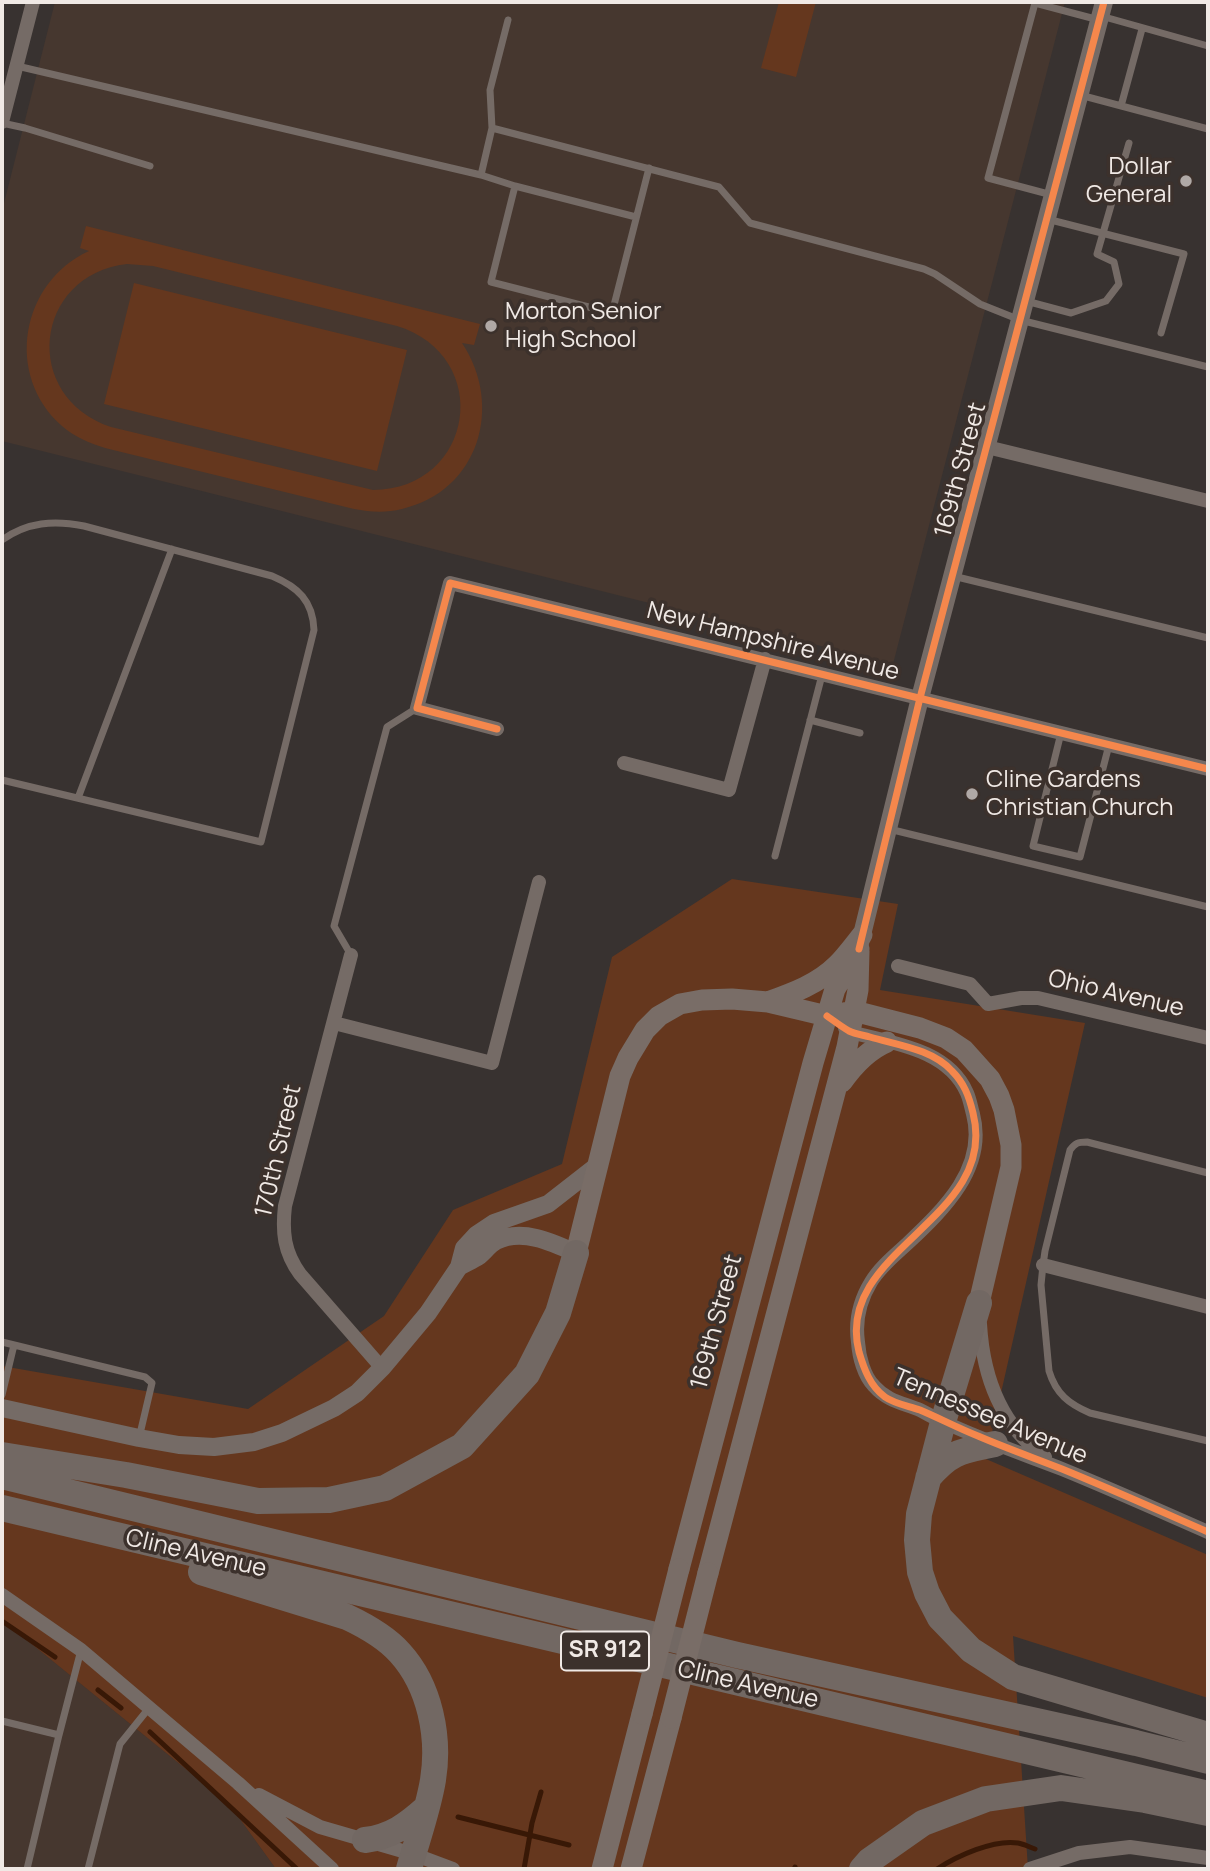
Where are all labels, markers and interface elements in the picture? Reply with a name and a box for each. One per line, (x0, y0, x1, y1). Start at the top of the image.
place label: Dollar General (1086, 153, 1172, 209)
marker: Dollar General (1178, 173, 1194, 189)
place label: Morton Senior High School (505, 298, 662, 354)
marker: Morton Senior High School (483, 318, 499, 334)
street label: 169th Street (929, 400, 993, 540)
street label: New Hampshire Avenue (644, 597, 902, 687)
place label: Cline Gardens Christian Church (986, 766, 1174, 822)
marker: Cline Gardens Christian Church (964, 786, 980, 802)
street label: Ohio Avenue (1045, 964, 1187, 1024)
street label: 170th Street (250, 1082, 308, 1220)
street label: 169th Street (685, 1252, 749, 1392)
street label: Tennessee Avenue (888, 1363, 1092, 1471)
street label: Cline Avenue (123, 1524, 269, 1584)
road number: SR 912 (561, 1632, 649, 1670)
street label: Cline Avenue (675, 1655, 821, 1715)

